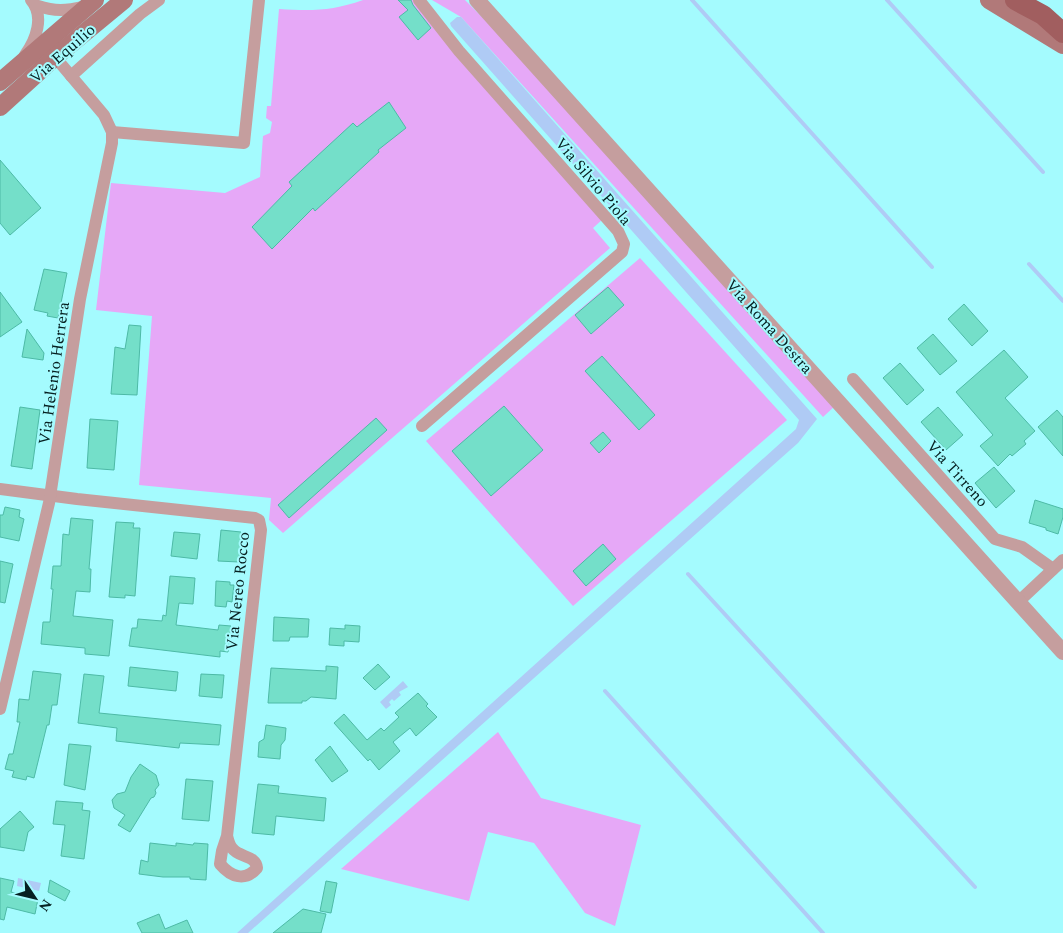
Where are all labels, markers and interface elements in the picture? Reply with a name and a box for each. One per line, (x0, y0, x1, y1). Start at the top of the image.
street label: Via Equilio (24, 18, 101, 89)
street label: Via Silvio Piola (549, 132, 637, 231)
street label: Via Roma Destra (720, 274, 819, 380)
street label: Via Helenio Herrera (32, 300, 76, 446)
street label: Via Tirreno (921, 435, 994, 512)
street label: Via Nereo Rocco (220, 531, 256, 652)
north arrow (10, 873, 60, 923)
text: N (33, 894, 57, 916)

